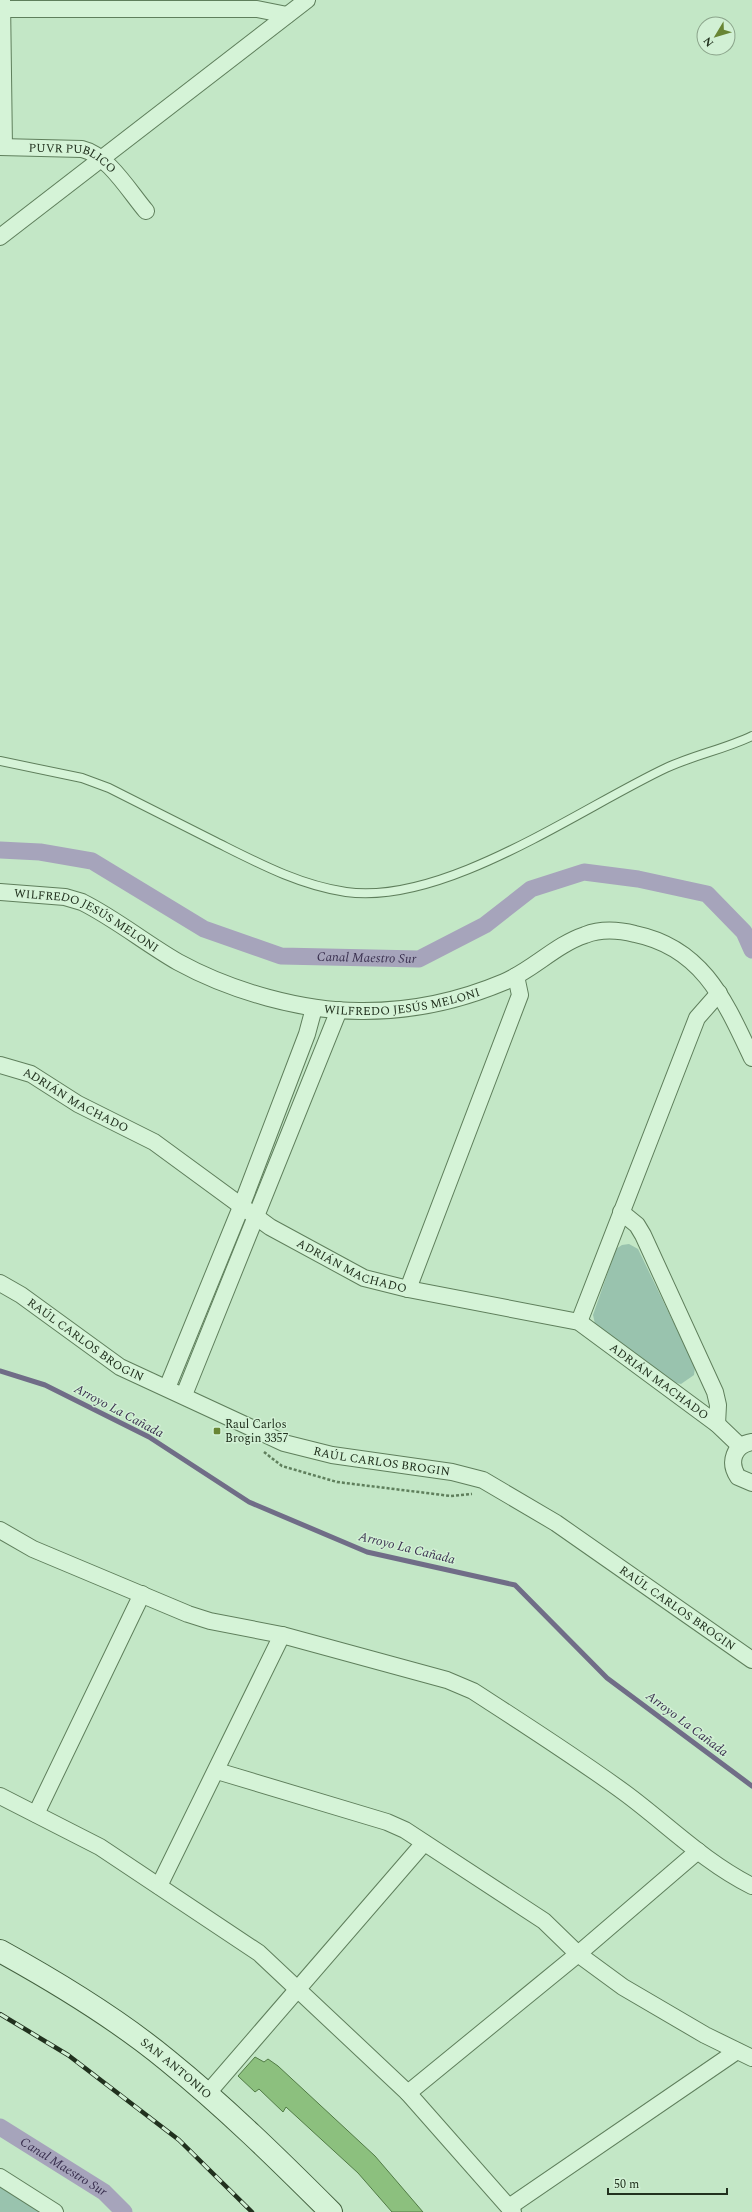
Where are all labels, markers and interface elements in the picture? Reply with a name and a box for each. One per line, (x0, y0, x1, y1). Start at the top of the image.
north arrow (696, 16, 736, 56)
text: N (699, 33, 718, 51)
street label: PUVR PUBLICO (28, 138, 121, 178)
street label: WILFREDO JESÚS MELONI (13, 884, 163, 957)
water label: Canal Maestro Sur (317, 947, 417, 969)
street label: WILFREDO JESÚS MELONI (323, 982, 482, 1021)
street label: ADRIÁN MACHADO (21, 1063, 132, 1137)
street label: ADRIÁN MACHADO (293, 1234, 409, 1298)
street label: RAÚL CARLOS BROGIN (23, 1293, 147, 1386)
street label: ADRIÁN MACHADO (606, 1338, 713, 1424)
water label: Arroyo La Cañada (70, 1379, 168, 1443)
place label: Raul Carlos Brogin 3357 (225, 1415, 288, 1448)
marker: Raul Carlos Brogin 3357 (212, 1426, 222, 1436)
street label: RAÚL CARLOS BROGIN (311, 1441, 451, 1481)
water label: Arroyo La Cañada (356, 1526, 458, 1570)
street label: RAÚL CARLOS BROGIN (615, 1561, 740, 1655)
water label: Arroyo La Cañada (641, 1686, 733, 1762)
street label: SAN ANTONIO (136, 2033, 216, 2104)
water label: Canal Maestro Sur (16, 2132, 111, 2202)
scale bar (608, 2170, 727, 2196)
text: 50 m (614, 2175, 639, 2194)

